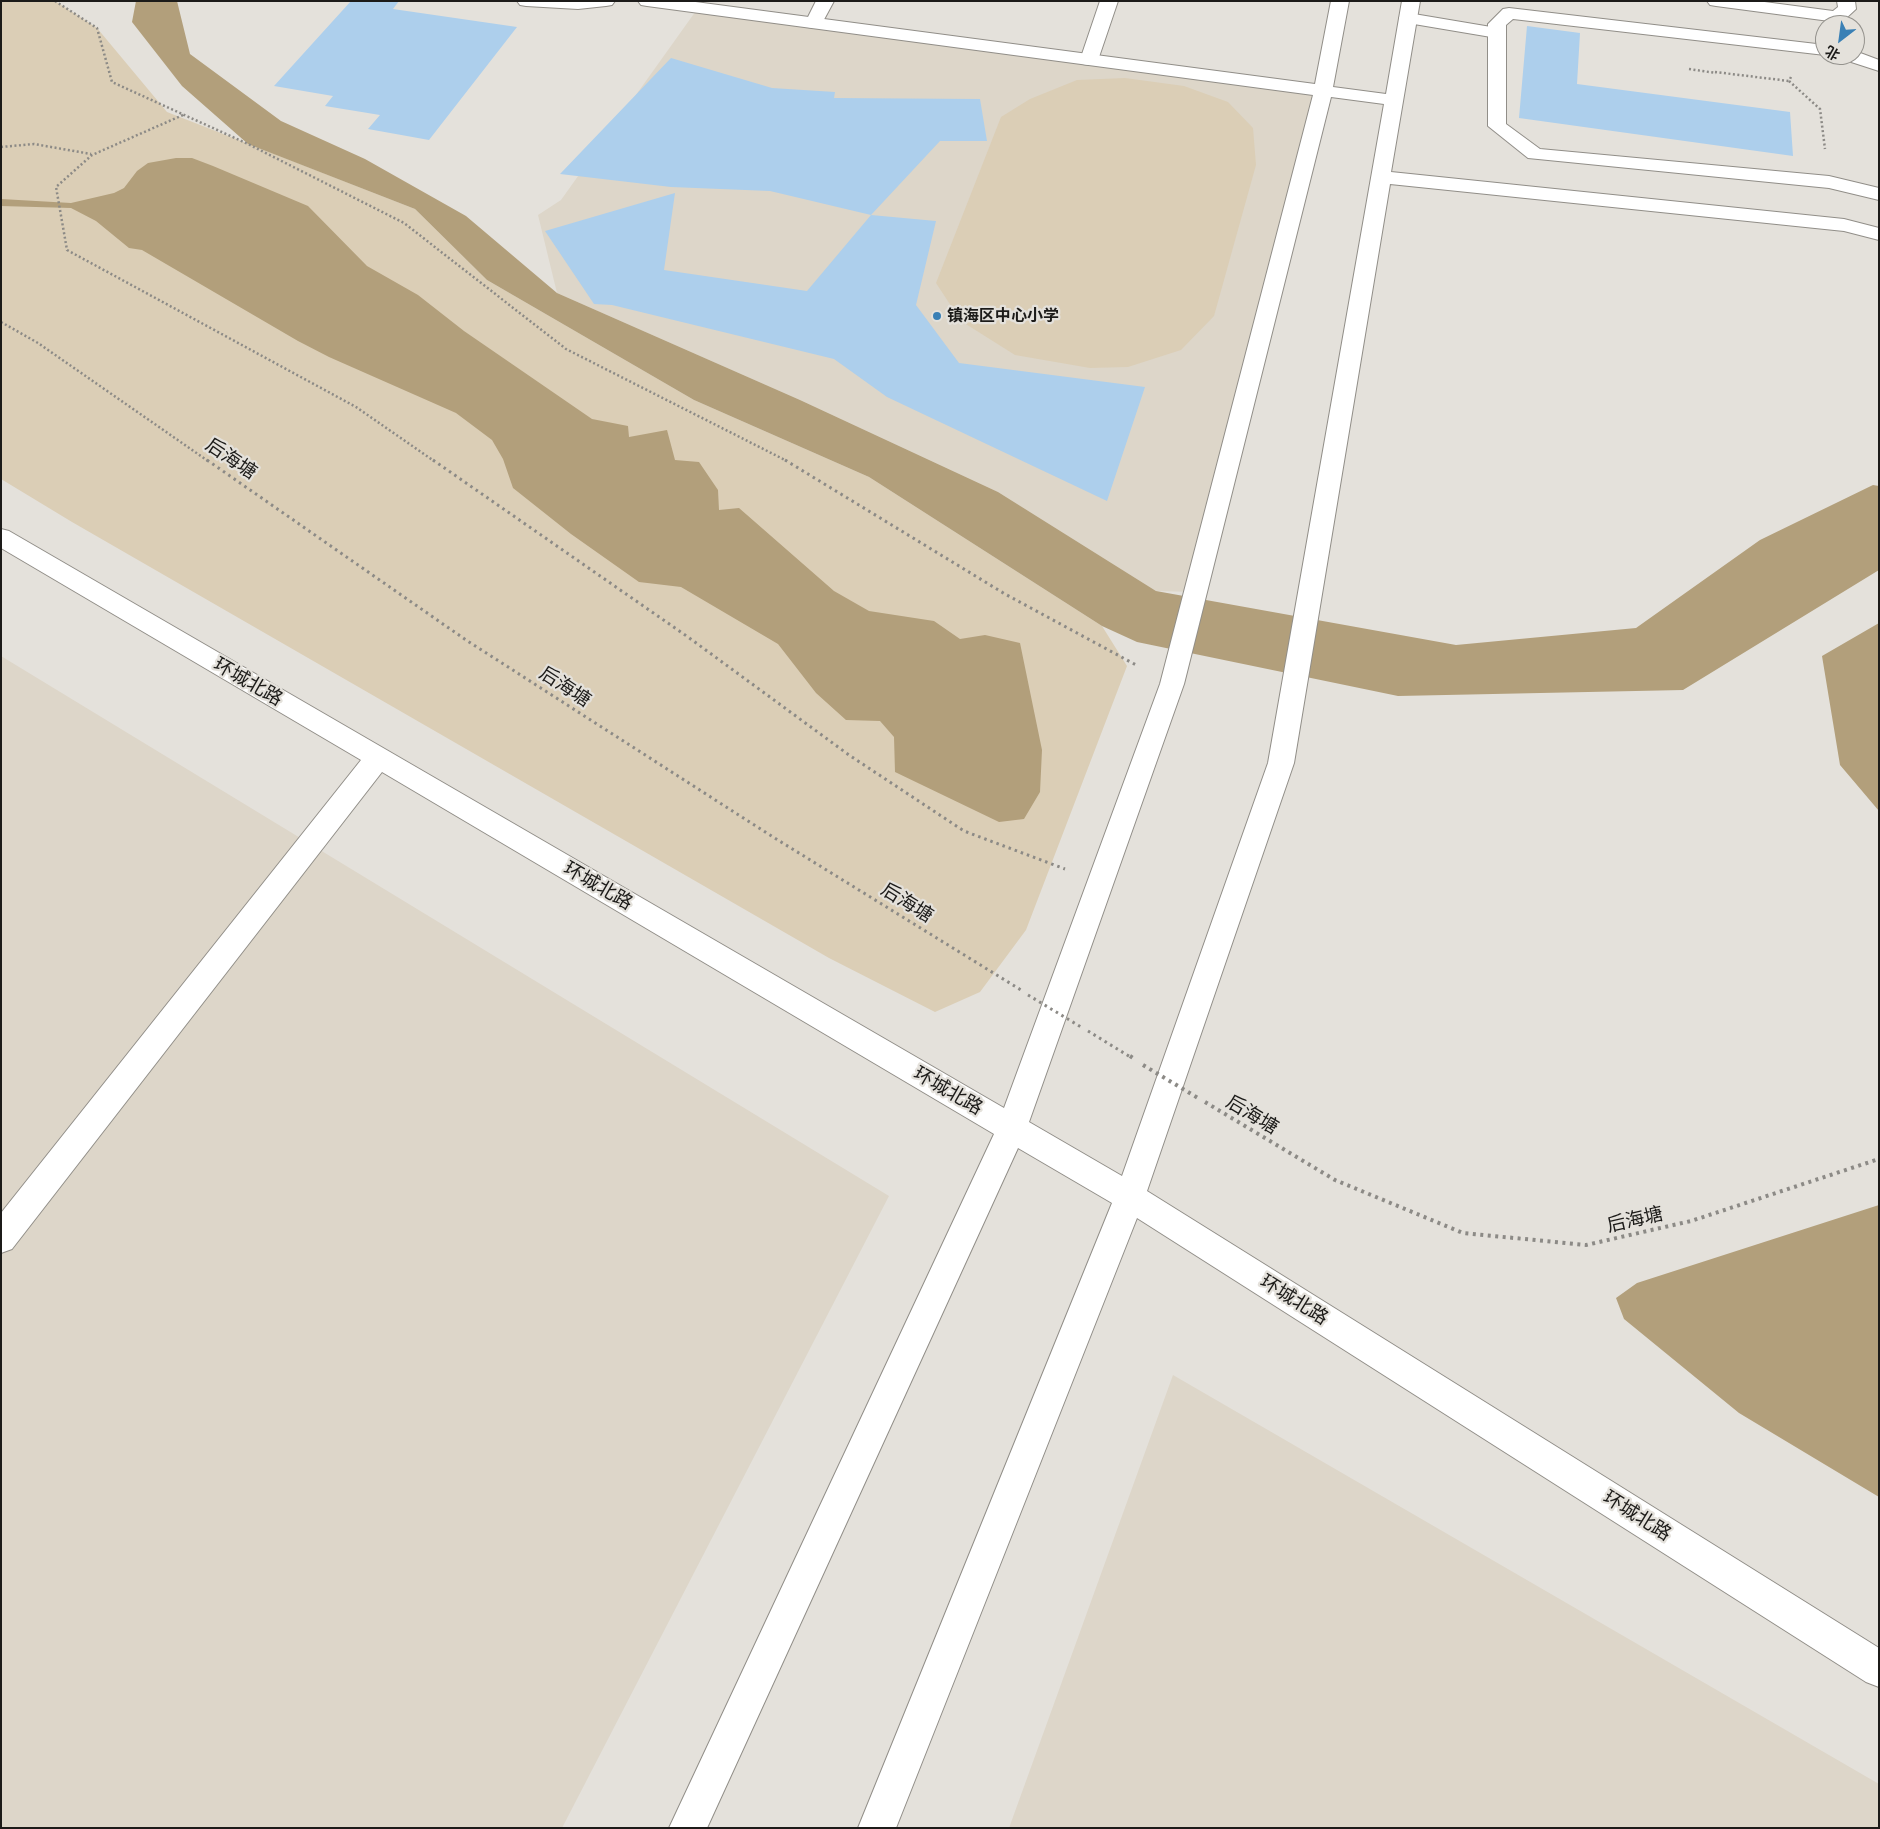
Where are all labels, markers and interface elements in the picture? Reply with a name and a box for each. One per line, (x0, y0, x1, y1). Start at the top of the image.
north arrow (1815, 15, 1865, 65)
text: 北 (1823, 43, 1843, 62)
place label: 镇海区中心小学 (947, 306, 1059, 326)
marker: 镇海区中心小学 (931, 310, 943, 322)
street label: 后海塘 (201, 434, 261, 484)
street label: 环城北路 (209, 653, 287, 711)
street label: 后海塘 (535, 662, 595, 712)
street label: 环城北路 (559, 857, 637, 915)
street label: 后海塘 (877, 878, 937, 928)
street label: 环城北路 (909, 1062, 987, 1120)
street label: 后海塘 (1222, 1091, 1282, 1139)
street label: 后海塘 (1605, 1202, 1665, 1238)
street label: 环城北路 (1256, 1270, 1332, 1330)
street label: 环城北路 (1599, 1486, 1675, 1546)

